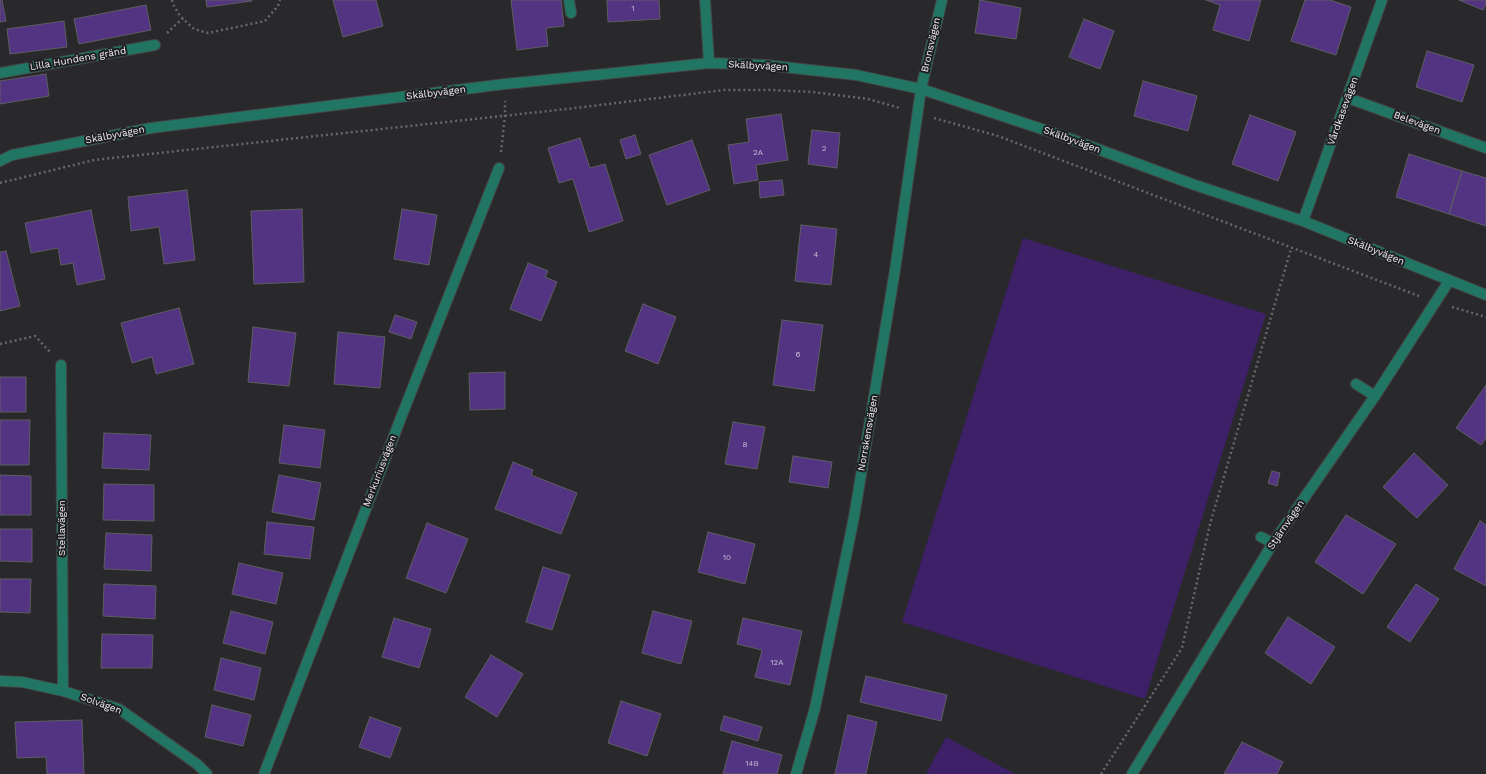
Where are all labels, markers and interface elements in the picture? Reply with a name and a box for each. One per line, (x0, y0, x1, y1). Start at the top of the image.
house number: 1 (631, 4, 635, 14)
street label: Bronsvägen (919, 16, 943, 74)
street label: Lilla Hundens gränd (29, 45, 127, 73)
street label: Skälbyvägen (728, 58, 788, 74)
street label: Vårdkasevägen (1325, 75, 1361, 147)
street label: Skälbyvägen (405, 83, 467, 103)
street label: Belevägen (1392, 109, 1442, 137)
street label: Skälbyvägen (84, 123, 146, 147)
street label: Skälbyvägen (1042, 124, 1102, 156)
house number: 2 (822, 144, 826, 154)
house number: 2A (753, 148, 763, 158)
street label: Skälbyvägen (1346, 234, 1406, 268)
house number: 4 (814, 250, 818, 260)
house number: 6 (796, 350, 800, 360)
street label: Norrskensvägen (855, 394, 881, 472)
street label: Merkuriusvägen (361, 433, 399, 509)
house number: 8 (743, 440, 747, 450)
street label: Stjärnvägen (1265, 498, 1307, 552)
street label: Stellavägen (56, 500, 68, 556)
house number: 10 (723, 553, 731, 563)
house number: 12A (770, 658, 784, 668)
street label: Solvägen (79, 691, 123, 717)
house number: 14B (745, 759, 759, 769)

